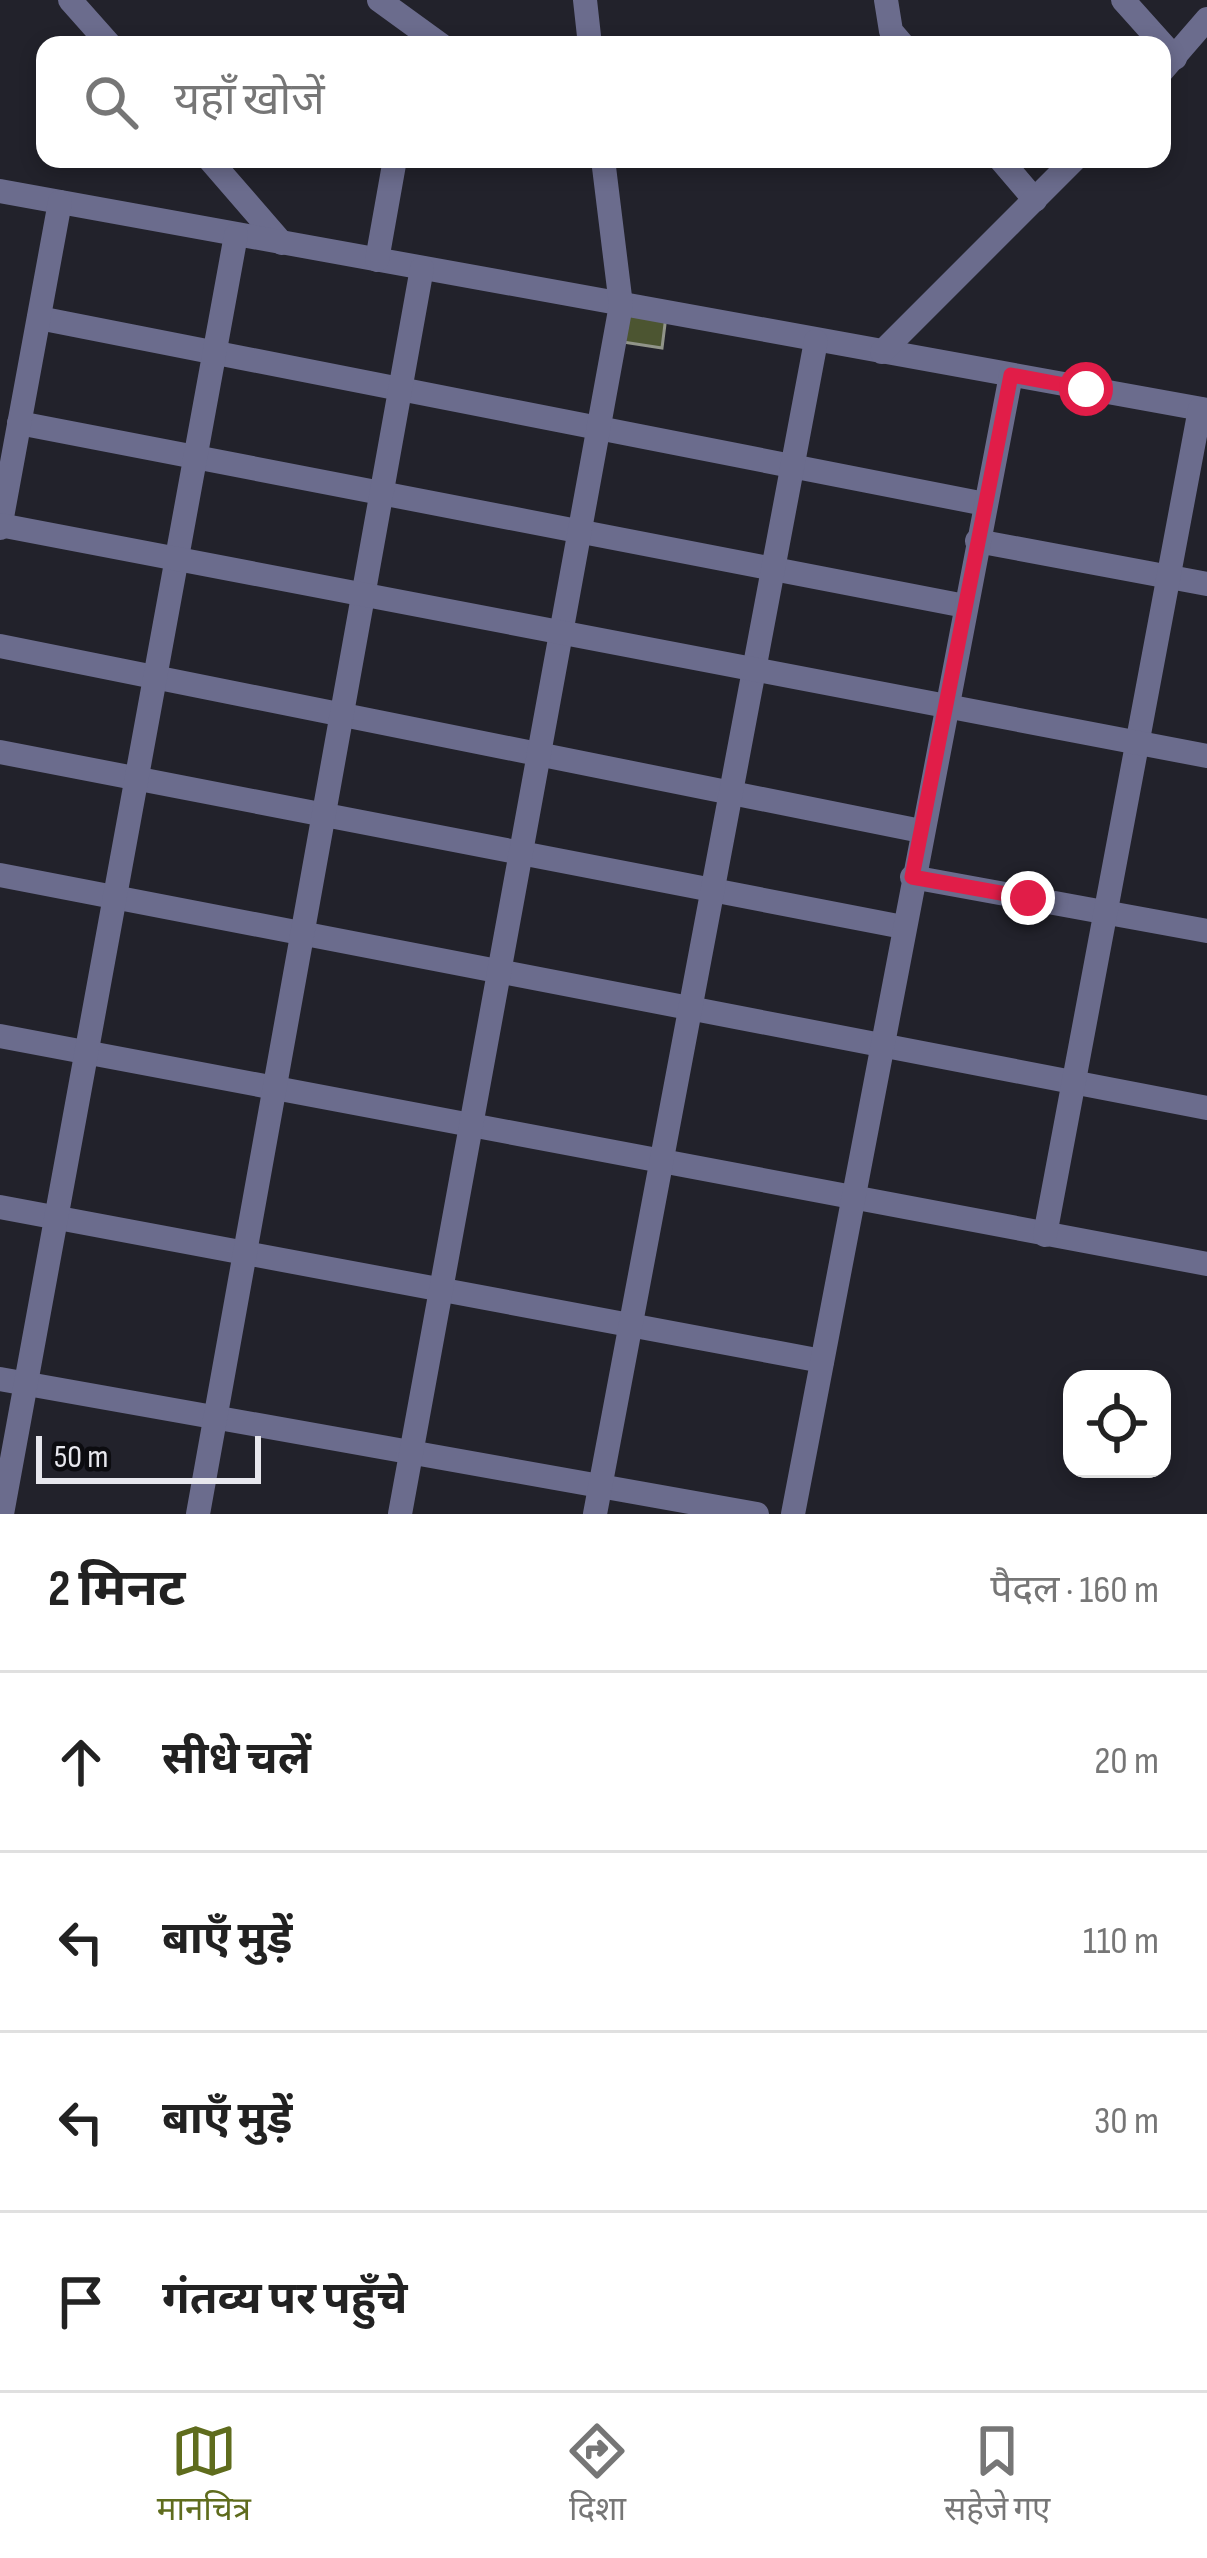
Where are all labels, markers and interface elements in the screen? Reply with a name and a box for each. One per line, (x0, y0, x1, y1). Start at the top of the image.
search box (36, 36, 1171, 168)
icon: search (78, 69, 144, 135)
text: यहाँ खोजें (174, 73, 325, 128)
route start (1059, 362, 1113, 416)
route end (1001, 871, 1055, 925)
map controls (1063, 1370, 1171, 1478)
button: locate (1063, 1370, 1171, 1478)
scale bar (36, 1430, 261, 1483)
text: 50 m (54, 1437, 108, 1477)
text: 2 मिनट (48, 1559, 185, 1620)
text: पैदल · 160 m (990, 1567, 1159, 1614)
icon: ahead (48, 1729, 114, 1795)
text: सीधे चलें (162, 1732, 311, 1787)
text: 20 m (1094, 1738, 1159, 1785)
icon: left (48, 1909, 114, 1975)
text: बाएँ मुड़ें (162, 1912, 292, 1967)
text: 110 m (1083, 1918, 1159, 1965)
icon: left (48, 2089, 114, 2155)
text: बाएँ मुड़ें (162, 2092, 292, 2147)
text: 30 m (1094, 2098, 1159, 2145)
icon: arrive (48, 2269, 114, 2335)
text: गंतव्य पर पहुँचे (162, 2272, 407, 2327)
tab: मानचित्र (157, 2418, 251, 2533)
tab: दिशा (564, 2418, 630, 2533)
tab: सहेजे गए (944, 2418, 1050, 2533)

